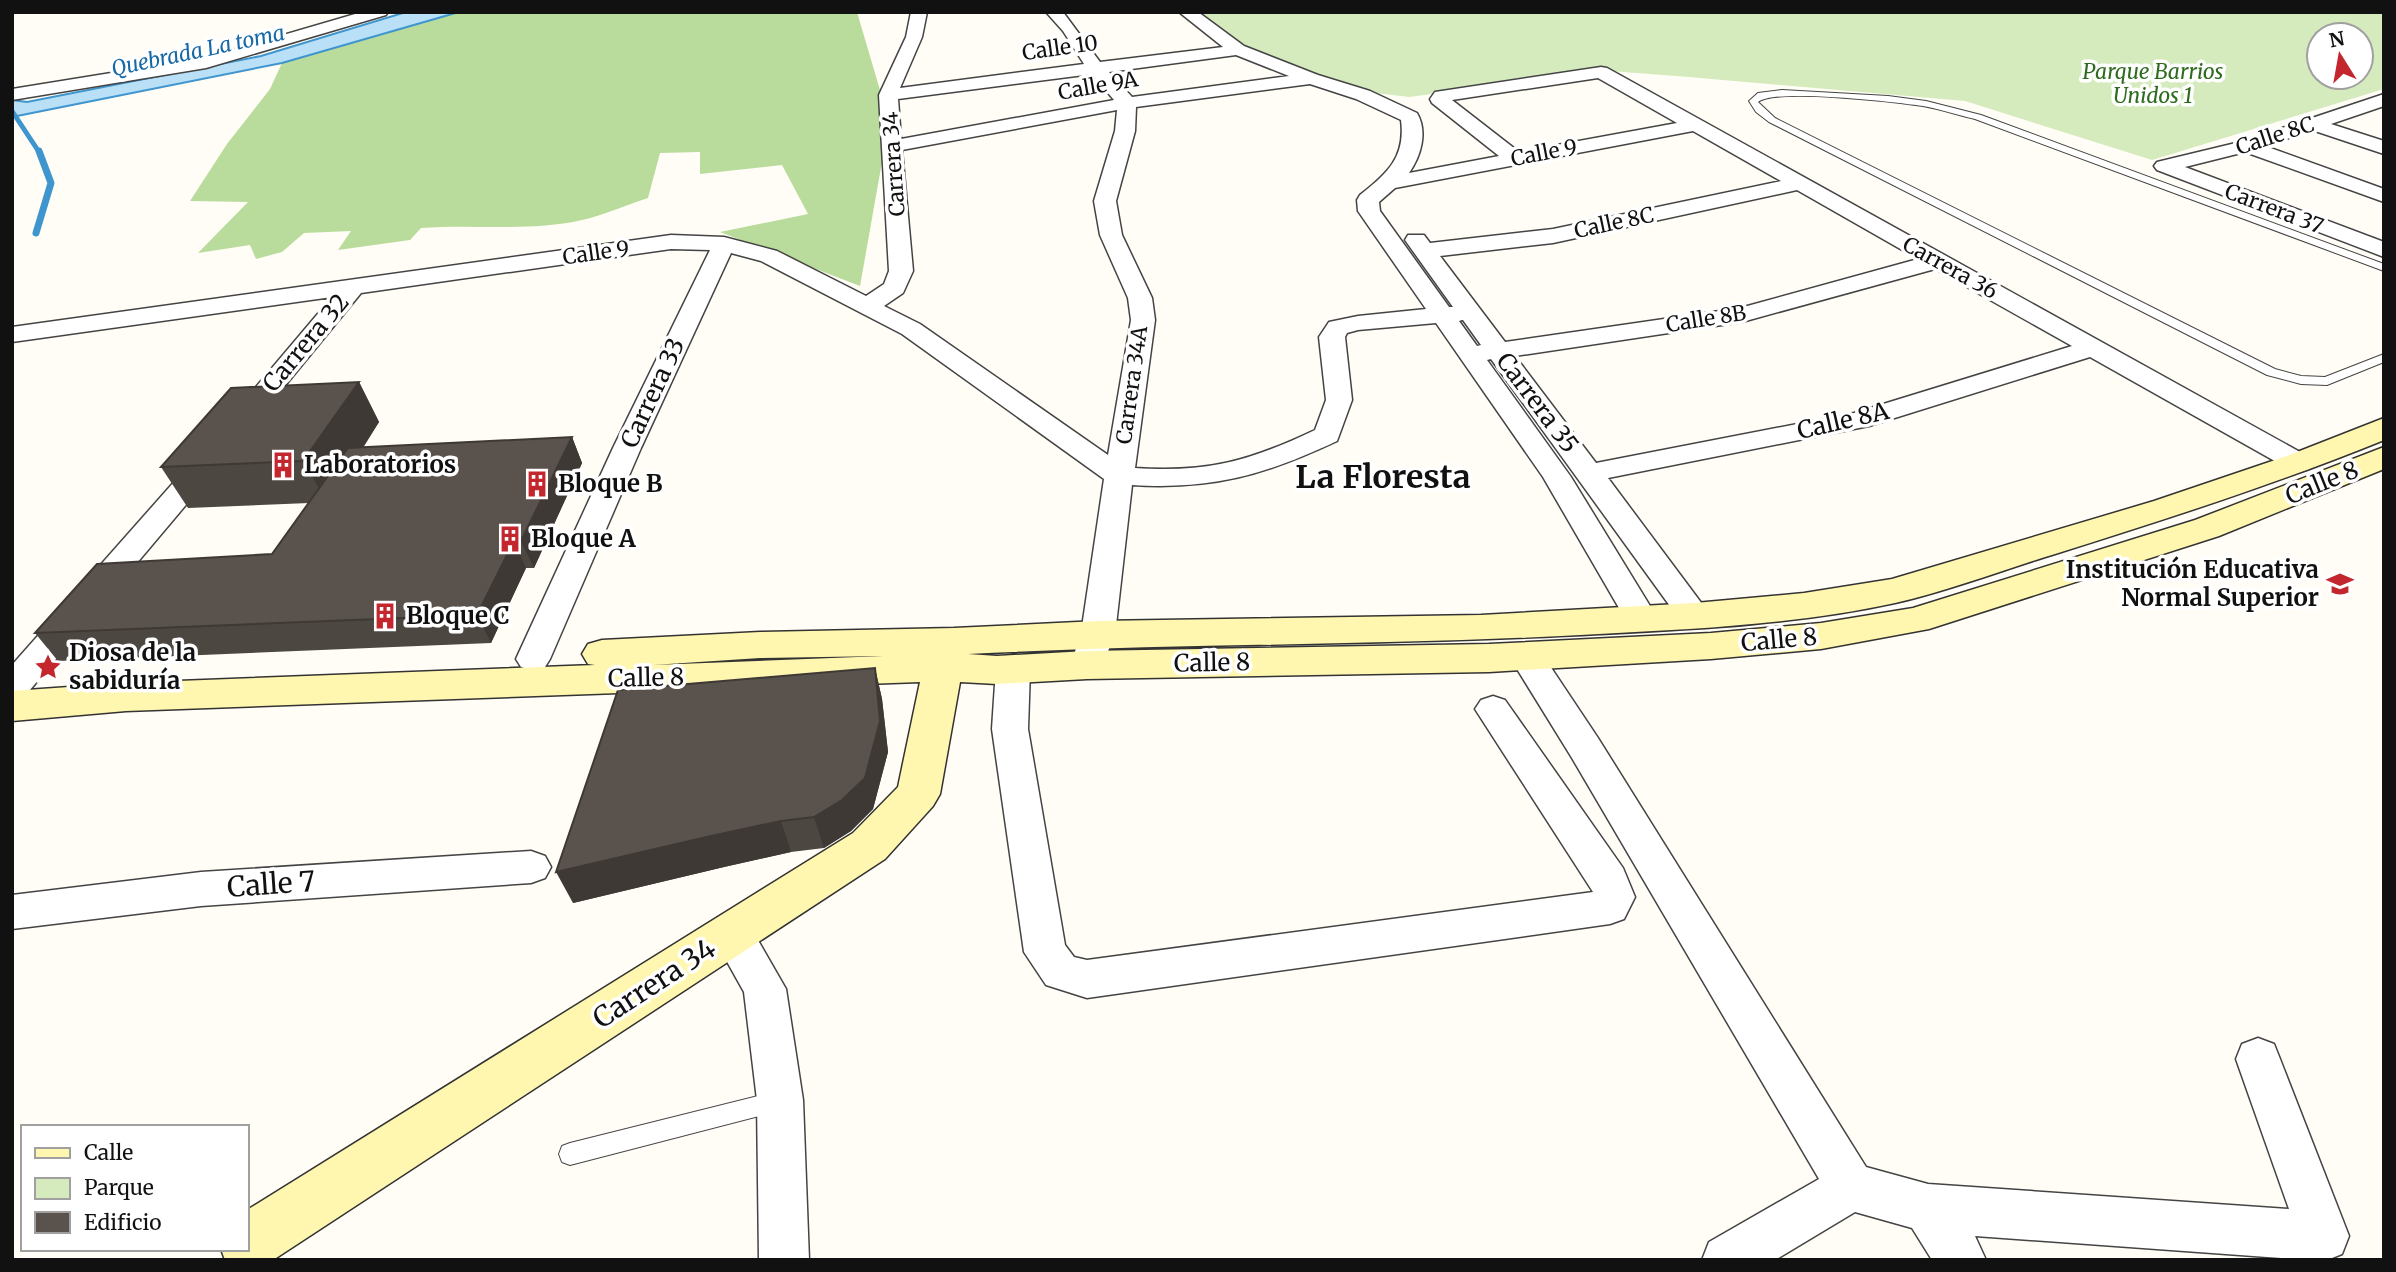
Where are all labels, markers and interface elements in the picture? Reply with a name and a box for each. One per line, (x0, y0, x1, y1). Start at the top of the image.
water label: Quebrada La toma (109, 19, 287, 82)
north arrow (2305, 21, 2375, 91)
text: N (2327, 26, 2346, 53)
street label: Calle 10 (1020, 29, 1100, 66)
park label: Parque Barrios Unidos 1 (2083, 58, 2224, 109)
street label: Calle 9A (1056, 65, 1140, 106)
street label: Calle 8C (2232, 110, 2317, 161)
street label: Carrera 34 (876, 111, 911, 217)
street label: Calle 9 (1508, 133, 1579, 172)
street label: Carrera 37 (2221, 177, 2327, 240)
street label: Calle 8C (1572, 201, 1656, 244)
street label: Carrera 36 (1898, 230, 2002, 305)
street label: Calle 9 (561, 234, 631, 271)
street label: Carrera 32 (256, 287, 356, 398)
street label: Calle 8B (1664, 299, 1748, 338)
street label: Carrera 34A (1110, 324, 1153, 446)
street label: Carrera 33 (614, 333, 691, 453)
street label: Carrera 35 (1490, 346, 1585, 459)
street label: Calle 8A (1794, 395, 1893, 446)
place label: Laboratorios (304, 449, 456, 480)
building icon: Laboratorios (268, 450, 298, 480)
street label: Calle 8 (2281, 454, 2363, 511)
district label: La Floresta (1295, 457, 1471, 497)
place label: Bloque B (558, 468, 663, 499)
building icon: Bloque B (522, 469, 552, 499)
place label: Bloque A (531, 523, 637, 554)
building icon: Bloque A (495, 524, 525, 554)
place label: Institución Educativa Normal Superior (2066, 554, 2319, 613)
school or university icon: Institución Educativa Normal Superior (2325, 569, 2355, 599)
place label: Bloque C (406, 600, 510, 631)
building icon: Bloque C (370, 601, 400, 631)
street label: Calle 8 (1740, 621, 1818, 658)
place label: Diosa de la sabiduría (69, 637, 196, 696)
street label: Calle 8 (1174, 646, 1250, 679)
place icon: Diosa de la sabiduría (33, 652, 63, 682)
street label: Calle 8 (608, 661, 684, 694)
street label: Calle 7 (226, 863, 316, 905)
street label: Carrera 34 (586, 930, 722, 1036)
legend (21, 1125, 248, 1251)
text: Calle (84, 1139, 133, 1166)
text: Parque (84, 1174, 154, 1201)
text: Edificio (84, 1209, 161, 1236)

